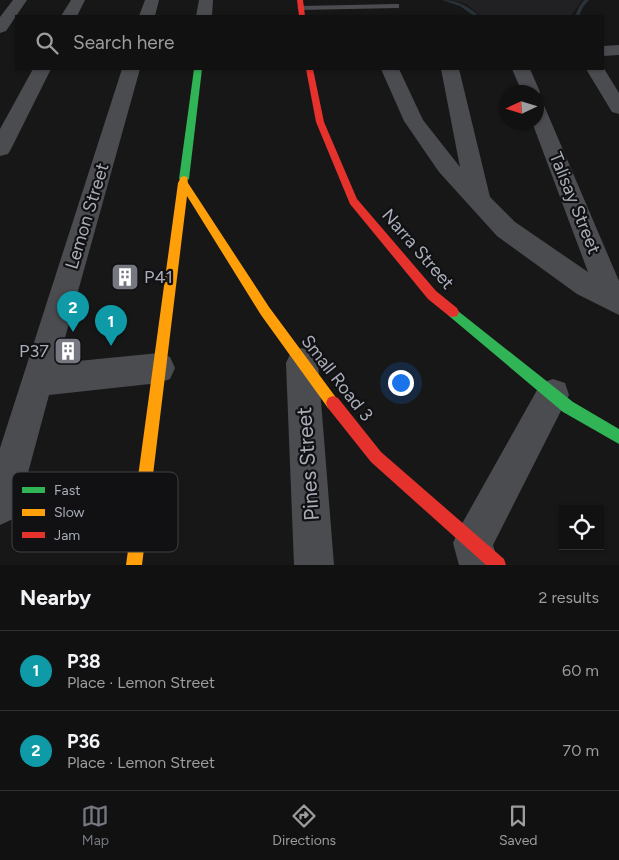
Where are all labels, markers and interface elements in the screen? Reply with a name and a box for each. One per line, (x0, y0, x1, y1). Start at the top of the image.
search box (15, 15, 604, 70)
icon: search (33, 29, 61, 57)
text: Search here (73, 31, 175, 54)
north arrow (499, 85, 544, 130)
street label: Talisay Street (545, 149, 605, 257)
street label: Lemon Street (60, 160, 114, 272)
street label: Narra Street (377, 204, 459, 294)
building icon: P41 (110, 262, 140, 292)
place label: P41 (144, 266, 173, 288)
pin: 2 (57, 291, 89, 332)
pin: 1 (95, 305, 127, 346)
street label: Small Road 3 (296, 330, 378, 426)
building icon: P37 (53, 336, 83, 366)
place label: P37 (19, 340, 49, 362)
your location (388, 370, 414, 396)
street label: Pines Street (291, 406, 324, 522)
legend (12, 472, 178, 552)
text: Fast (54, 482, 80, 499)
text: Slow (54, 504, 85, 521)
map controls (559, 505, 604, 550)
button: locate (559, 505, 604, 550)
text: Jam (54, 527, 80, 544)
text: Nearby (20, 585, 91, 610)
text: 2 results (539, 588, 599, 607)
text: P38 (67, 650, 101, 673)
text: 1 (33, 661, 39, 680)
text: 60 m (562, 661, 599, 680)
text: Place · Lemon Street (67, 673, 215, 692)
text: P36 (67, 730, 100, 753)
text: 2 (31, 741, 41, 760)
text: 70 m (563, 741, 599, 760)
text: Place · Lemon Street (67, 753, 215, 772)
tab: Map (81, 802, 109, 849)
tab: Directions (272, 802, 336, 849)
tab: Saved (499, 802, 538, 849)

